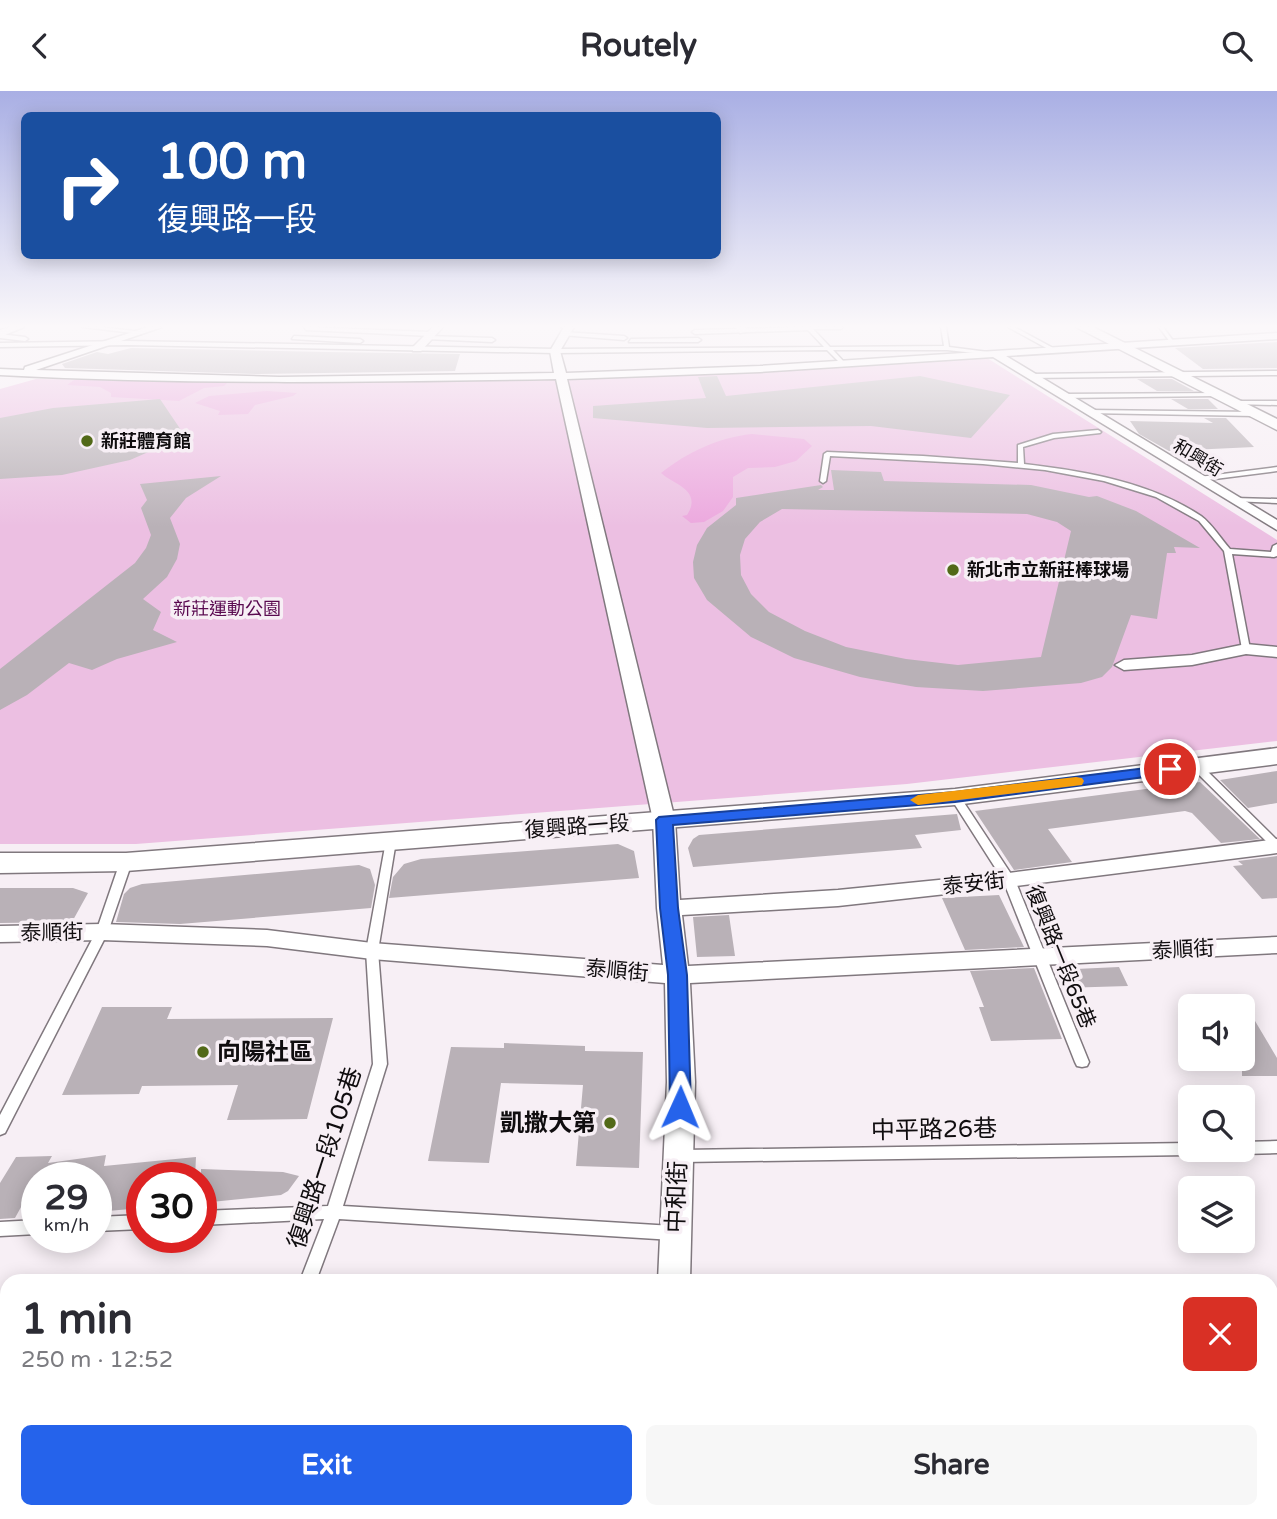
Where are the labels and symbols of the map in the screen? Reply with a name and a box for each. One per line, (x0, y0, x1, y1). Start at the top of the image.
place label: 新莊體育館 (101, 430, 191, 452)
marker: 新莊體育館 (79, 433, 95, 449)
street label: 和興街 (1169, 435, 1227, 481)
place label: 新北市立新莊棒球場 (967, 559, 1129, 581)
marker: 新北市立新莊棒球場 (945, 562, 961, 578)
park label: 新莊運動公園 (173, 598, 281, 620)
pin (1140, 739, 1200, 799)
street label: 復興路一段 (524, 811, 630, 843)
street label: 泰安街 (941, 868, 1007, 900)
street label: 復興路一段65巷 (1020, 882, 1100, 1032)
street label: 泰順街 (20, 920, 84, 946)
street label: 泰順街 (1151, 936, 1215, 964)
street label: 泰順街 (585, 956, 649, 986)
place label: 向陽社區 (217, 1038, 313, 1067)
marker: 向陽社區 (195, 1044, 211, 1060)
street label: 復興路一段105巷 (282, 1064, 368, 1252)
position arrow (643, 1070, 717, 1144)
place label: 凱撒大第 (500, 1109, 596, 1138)
street label: 中平路26巷 (871, 1114, 997, 1146)
marker: 凱撒大第 (602, 1115, 618, 1131)
street label: 中和街 (661, 1161, 693, 1233)
speed limit sign: 30 (126, 1162, 217, 1253)

